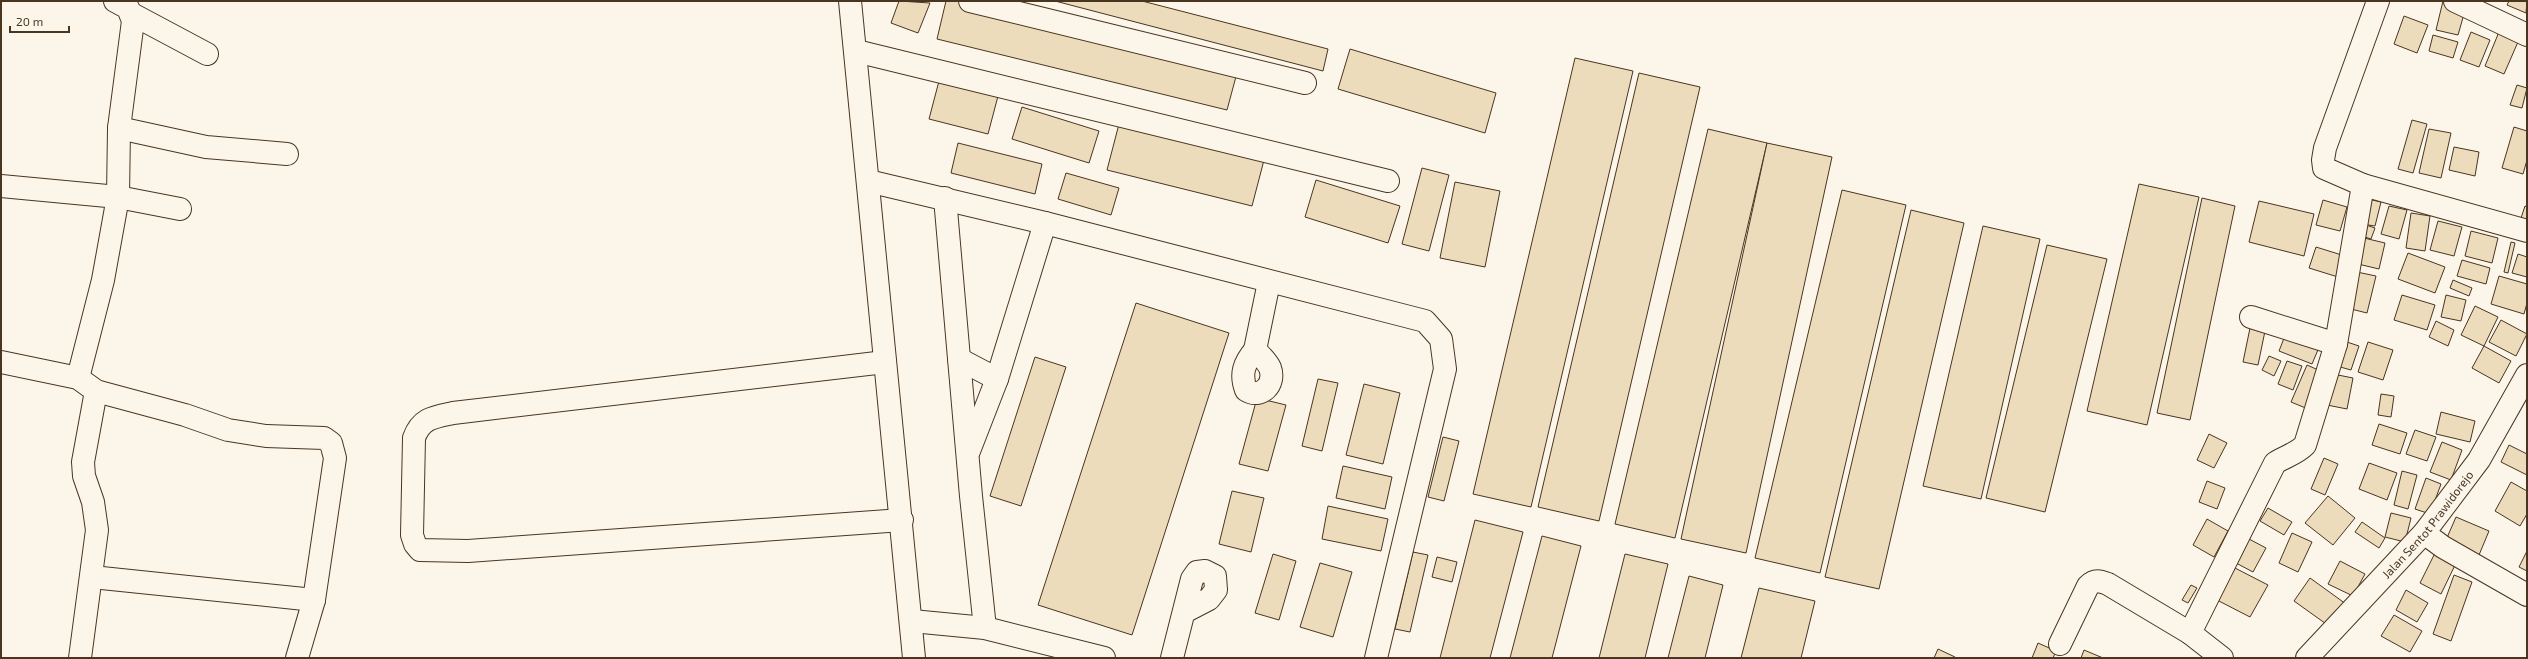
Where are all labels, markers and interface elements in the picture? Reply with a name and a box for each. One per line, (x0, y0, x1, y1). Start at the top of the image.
scale bar (10, 8, 69, 34)
text: 20 m (16, 14, 43, 28)
street label: Jalan Sentot Prawidorejo (2379, 468, 2476, 581)

